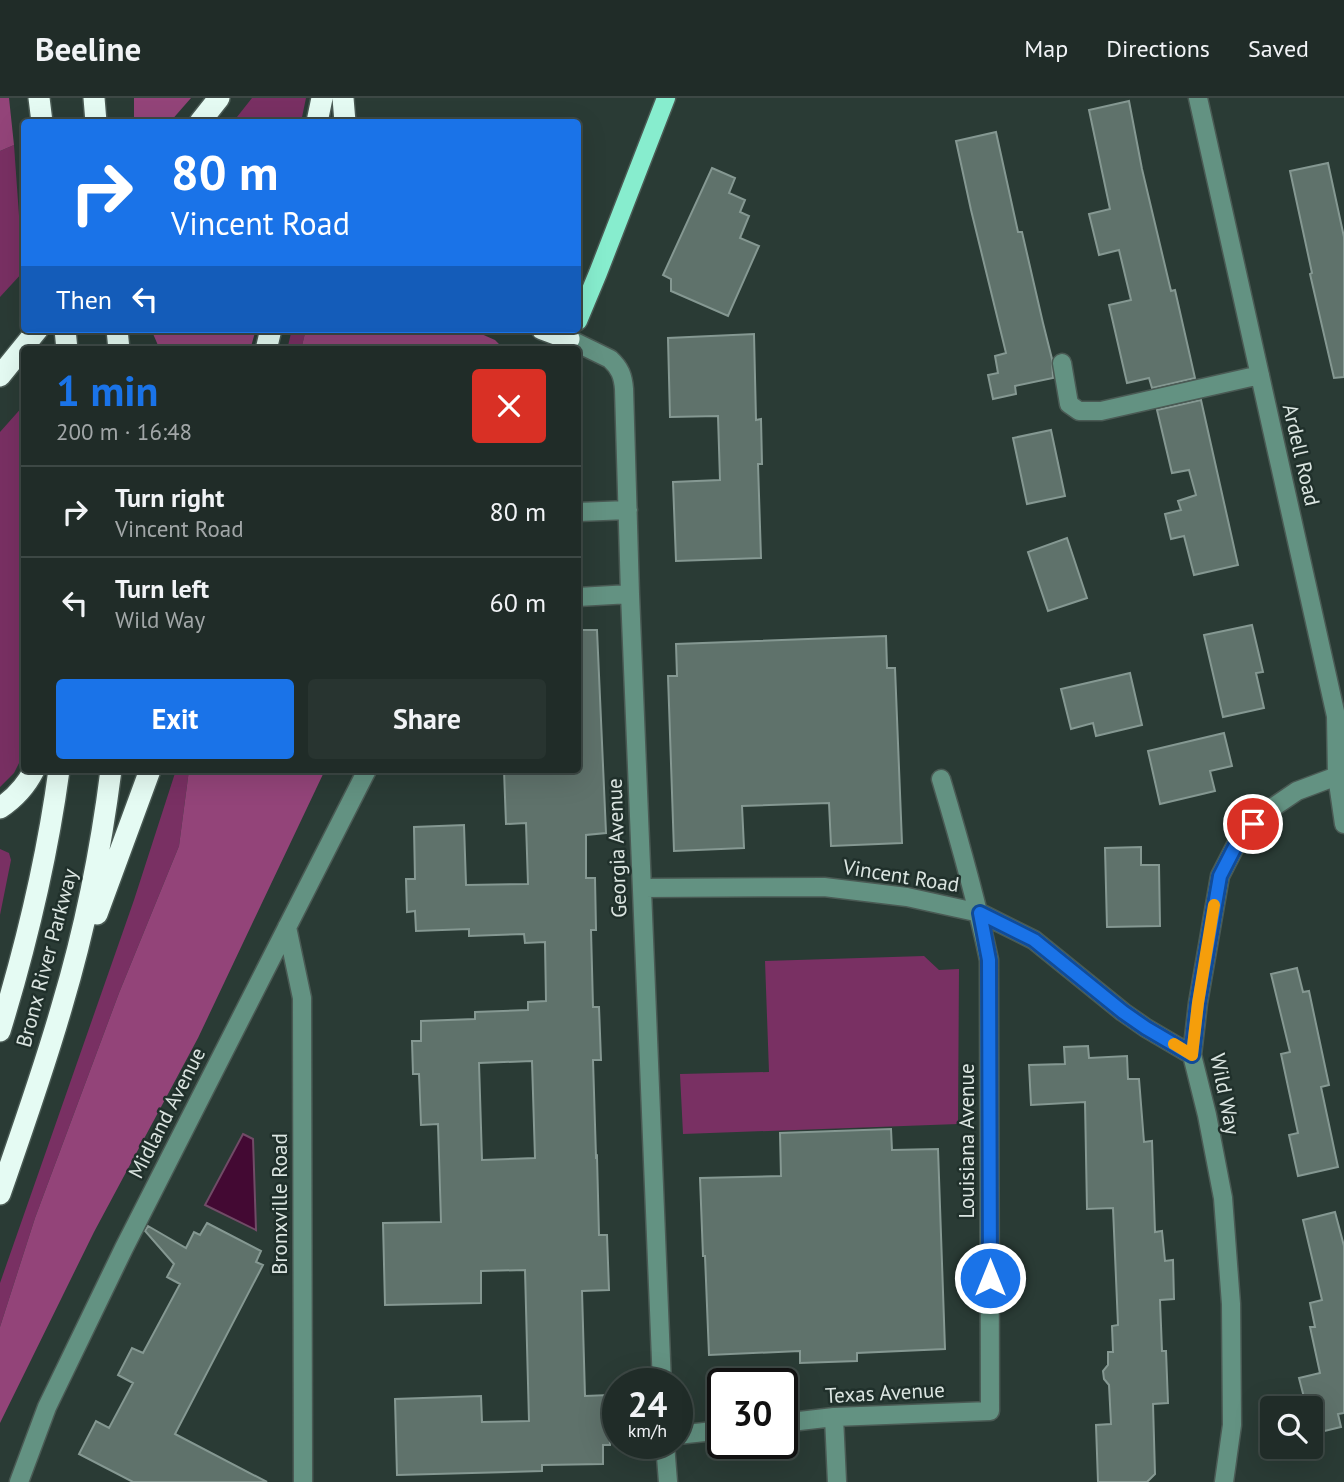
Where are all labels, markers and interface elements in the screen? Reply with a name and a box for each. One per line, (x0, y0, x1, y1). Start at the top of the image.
text: Beeline (35, 27, 141, 70)
text: Map (1024, 33, 1068, 64)
text: Directions (1106, 33, 1210, 64)
text: Saved (1248, 33, 1309, 64)
text: 80 m (171, 140, 278, 204)
icon: right (56, 147, 147, 238)
text: Vincent Road (171, 202, 350, 244)
icon: left (126, 280, 164, 318)
text: Then (56, 283, 112, 316)
text: 1 min (56, 363, 158, 418)
button: close (472, 369, 546, 443)
street label: Ardell Road (1277, 401, 1326, 508)
text: 200 m · 16:48 (56, 417, 192, 446)
text: Turn right (115, 481, 224, 514)
icon: right (56, 493, 94, 531)
text: 80 m (490, 495, 546, 528)
text: Vincent Road (115, 514, 244, 543)
text: Turn left (115, 572, 209, 605)
icon: left (56, 584, 94, 622)
text: 60 m (490, 586, 546, 619)
text: Wild Way (115, 605, 205, 634)
button: Exit (56, 679, 294, 759)
button: Share (308, 679, 546, 759)
street label: Georgia Avenue (601, 778, 632, 918)
pin (1223, 794, 1283, 854)
icon: arrive (1234, 805, 1272, 843)
street label: Vincent Road (840, 853, 961, 898)
street label: Bronx River Parkway (10, 865, 83, 1050)
street label: Midland Avenue (122, 1043, 211, 1183)
street label: Wild Way (1204, 1051, 1247, 1137)
street label: Louisiana Avenue (953, 1063, 980, 1219)
street label: Bronxville Road (266, 1133, 293, 1275)
position arrow (953, 1241, 1027, 1315)
speed limit sign: 30 (707, 1368, 798, 1459)
street label: Texas Avenue (824, 1376, 945, 1409)
text: 24 (628, 1381, 667, 1427)
map controls (1260, 1396, 1323, 1459)
button: search (1260, 1396, 1323, 1459)
text: km/h (628, 1419, 667, 1442)

